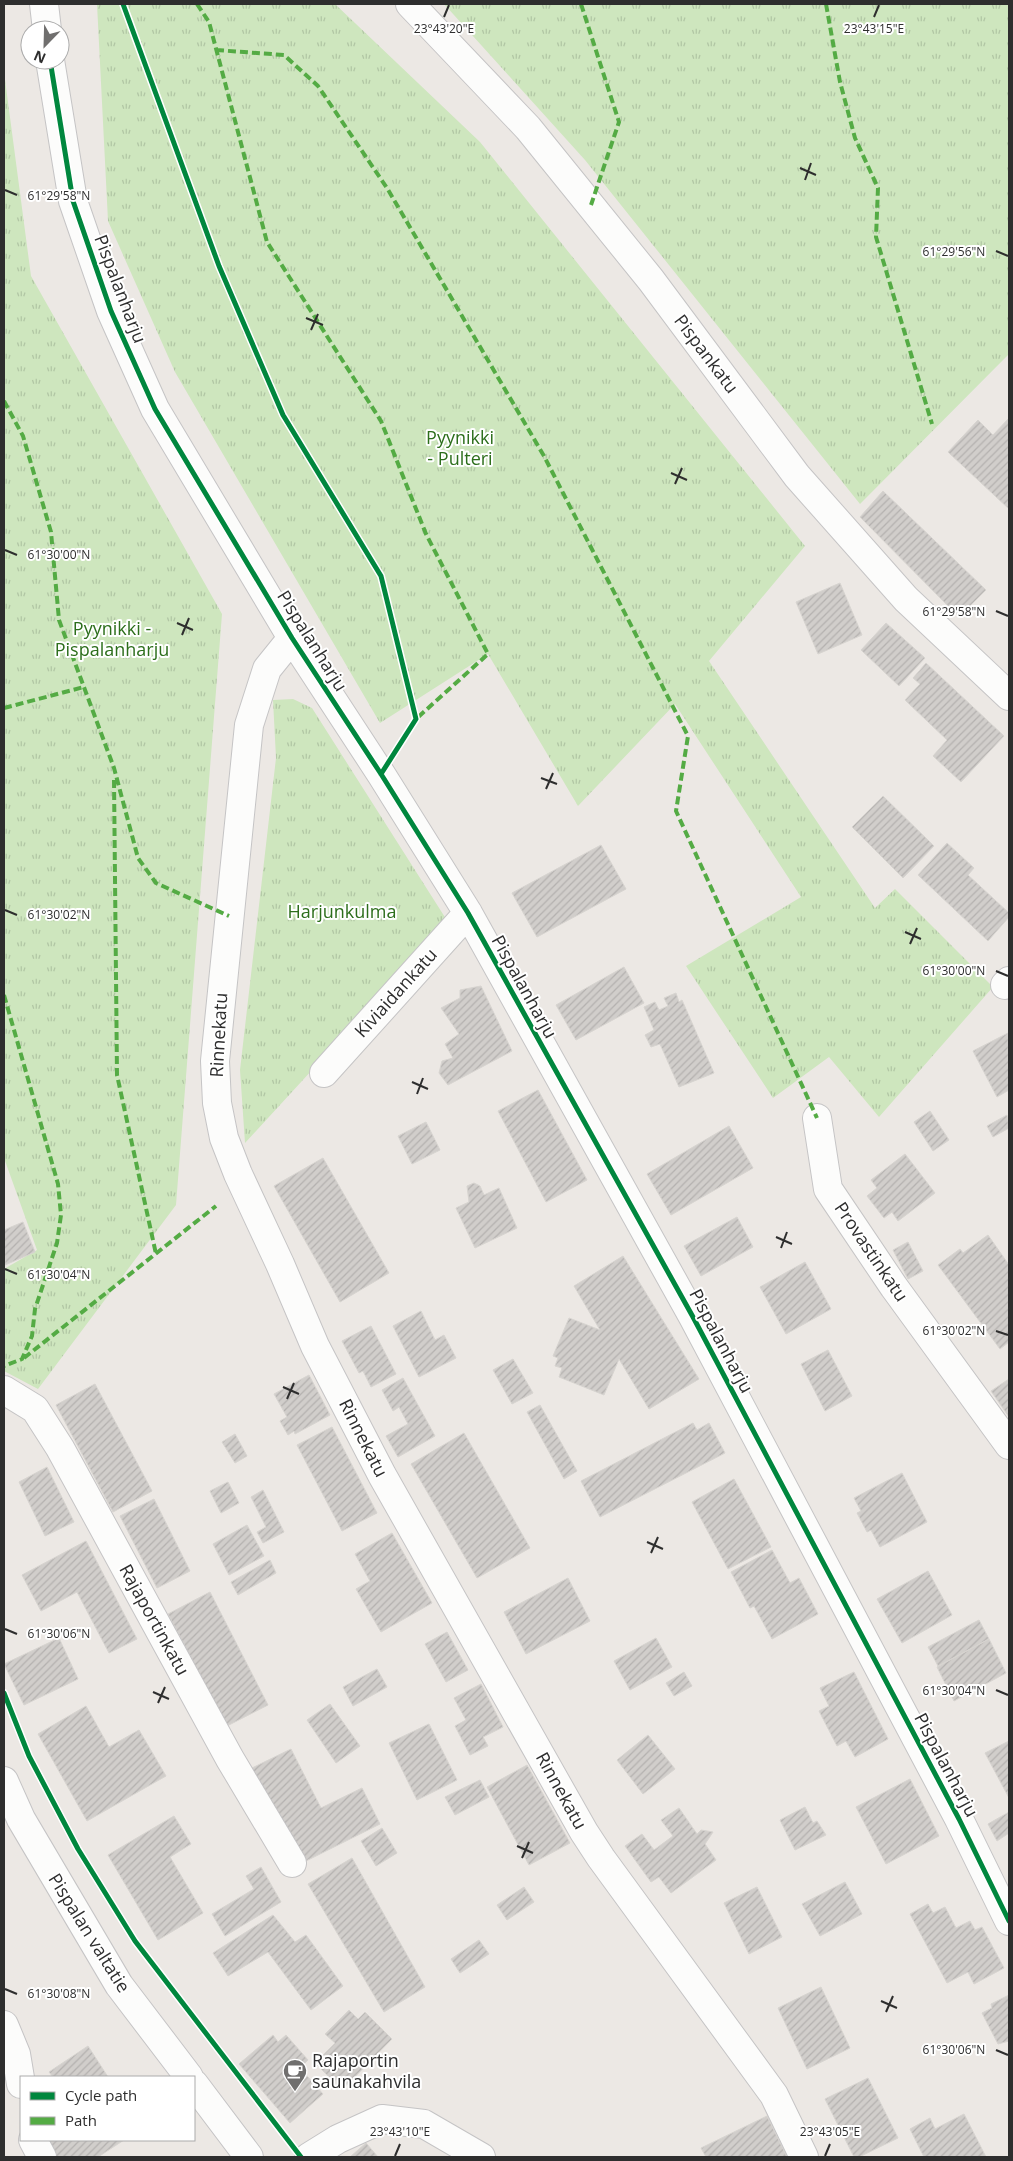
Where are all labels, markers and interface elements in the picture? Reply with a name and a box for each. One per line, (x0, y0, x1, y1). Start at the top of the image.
north arrow (20, 20, 70, 70)
text: 23°43'20"E (414, 20, 474, 37)
text: 23°43'15"E (844, 20, 904, 37)
text: N (31, 46, 49, 68)
text: 61°29'58"N (28, 187, 90, 204)
street label: Pispalanharju (89, 231, 153, 346)
text: 61°29'56"N (923, 243, 985, 260)
street label: Pispankatu (669, 309, 744, 398)
park label: Pyynikki - Pulteri (426, 425, 494, 470)
text: 61°30'00"N (28, 546, 90, 563)
street label: Pispalanharju (272, 586, 353, 695)
text: 61°29'58"N (923, 603, 985, 620)
park label: Pyynikki - Pispalanharju (55, 616, 169, 661)
park label: Harjunkulma (288, 899, 396, 923)
text: 61°30'02"N (28, 906, 90, 923)
street label: Pispalanharju (487, 931, 563, 1042)
street label: Kiviaidankatu (349, 942, 442, 1042)
text: 61°30'00"N (923, 962, 985, 979)
street label: Rinnekatu (204, 992, 232, 1078)
street label: Provastinkatu (830, 1197, 914, 1306)
text: 61°30'04"N (28, 1266, 90, 1283)
street label: Pispalanharju (684, 1284, 759, 1397)
text: 61°30'02"N (923, 1322, 985, 1339)
street label: Rinnekatu (334, 1394, 394, 1481)
street label: Rajaportinkatu (114, 1560, 195, 1679)
text: 61°30'06"N (28, 1625, 90, 1642)
text: 61°30'04"N (923, 1682, 985, 1699)
street label: Pispalanharju (909, 1708, 984, 1821)
street label: Rinnekatu (531, 1748, 593, 1833)
street label: Pispalan valtatie (44, 1868, 136, 1997)
text: 61°30'08"N (28, 1985, 90, 2002)
text: 61°30'06"N (923, 2041, 985, 2058)
place label: Rajaportin saunakahvila (312, 2048, 421, 2093)
cafe icon: Rajaportin saunakahvila (282, 2058, 308, 2092)
legend (20, 2076, 195, 2141)
text: Cycle path (65, 2085, 137, 2105)
text: Path (65, 2110, 97, 2130)
text: 23°43'10"E (370, 2123, 430, 2140)
text: 23°43'05"E (800, 2123, 860, 2140)

